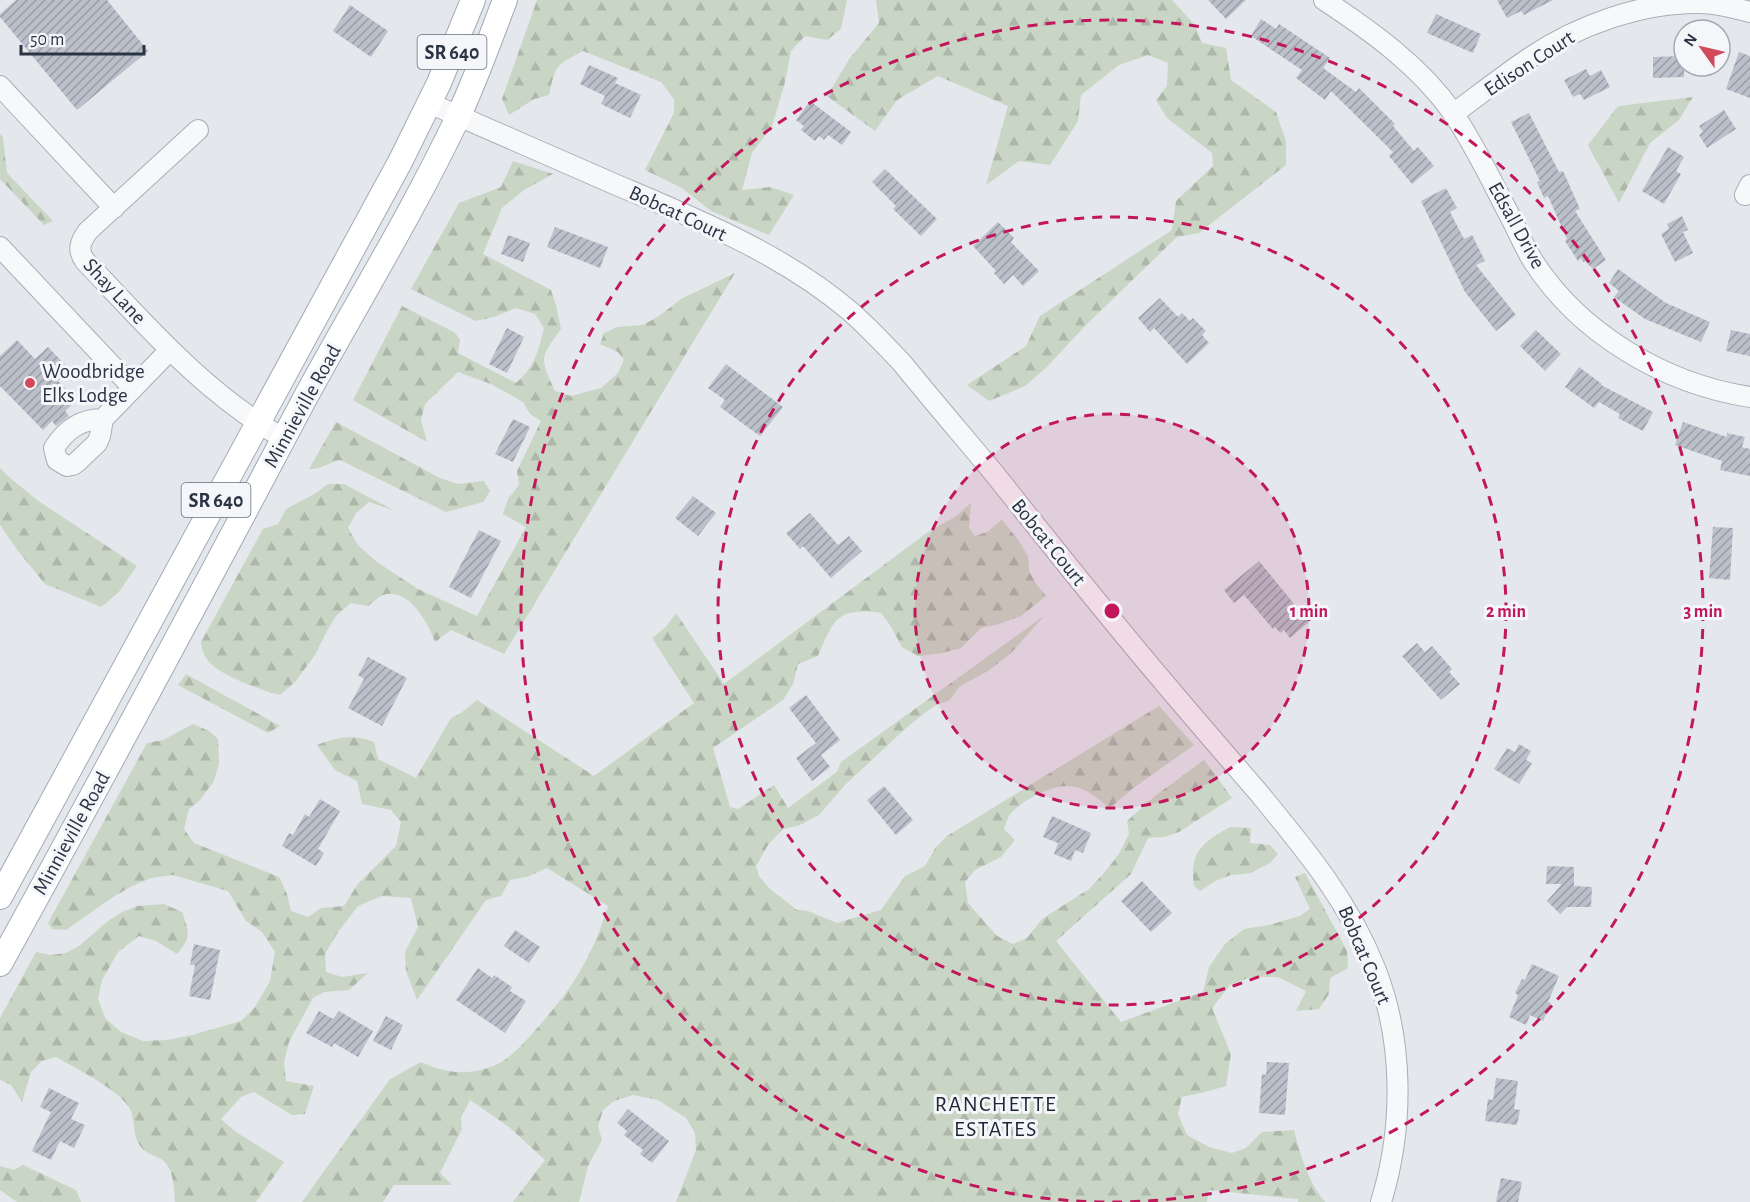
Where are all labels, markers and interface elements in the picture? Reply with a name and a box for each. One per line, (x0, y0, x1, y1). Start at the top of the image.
scale bar (21, 18, 144, 56)
north arrow (1672, 18, 1732, 78)
street label: Edison Court (1481, 27, 1578, 100)
text: 50 m (30, 31, 64, 49)
text: N (1681, 31, 1700, 49)
road number: SR 640 (418, 35, 486, 69)
street label: Edsall Drive (1484, 178, 1549, 272)
street label: Bobcat Court (626, 182, 730, 245)
street label: Shay Lane (79, 254, 150, 328)
street label: Minnieville Road (260, 341, 345, 471)
place label: Woodbridge Elks Lodge (42, 361, 145, 406)
marker: Woodbridge Elks Lodge (23, 376, 37, 390)
road number: SR 640 (182, 483, 250, 517)
street label: Bobcat Court (1008, 495, 1090, 590)
centre of rings (1102, 601, 1122, 621)
text: 1 min (1290, 603, 1328, 621)
text: 2 min (1486, 603, 1526, 621)
text: 3 min (1683, 603, 1723, 621)
street label: Minnieville Road (29, 768, 114, 898)
street label: Bobcat Court (1334, 903, 1395, 1008)
district label: RANCHETTE ESTATES (935, 1093, 1057, 1140)

